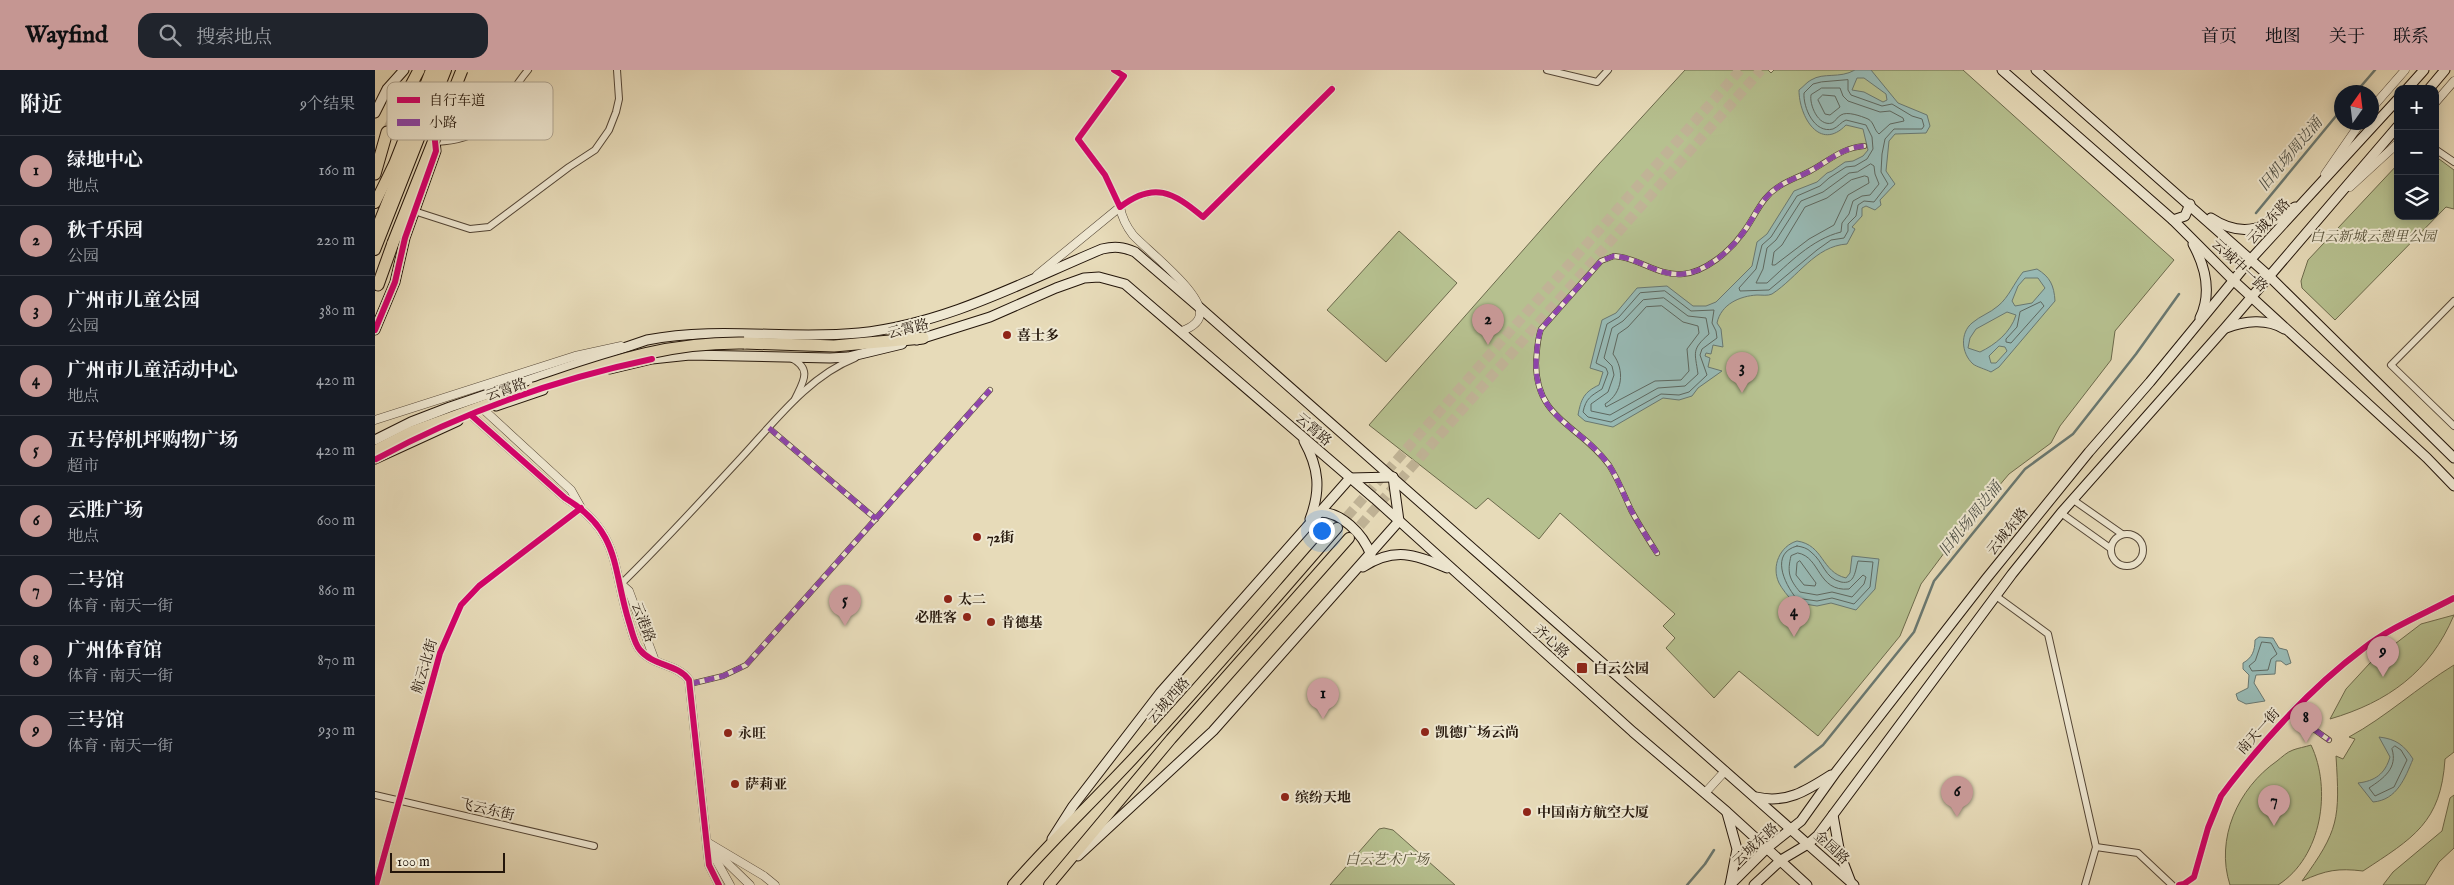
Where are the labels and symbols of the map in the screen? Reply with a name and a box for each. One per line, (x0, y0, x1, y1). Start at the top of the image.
legend (387, 82, 553, 140)
north arrow (2334, 85, 2379, 130)
text: 自行车道 (429, 92, 485, 110)
water label: 旧机场周边涌 (2254, 112, 2328, 195)
text: 小路 (429, 114, 457, 132)
street label: 云城东路 (2243, 195, 2294, 248)
park label: 白云新城云憩里公园 (2310, 228, 2438, 246)
street label: 云城中一路 (2208, 235, 2271, 296)
pin: 2 (1472, 304, 1504, 345)
street label: 云霄路 (886, 315, 931, 343)
place label: 喜士多 (1017, 327, 1059, 345)
marker: 喜士多 (1001, 329, 1013, 341)
pin: 3 (1726, 352, 1758, 393)
street label: 云霄路 (484, 375, 529, 405)
street label: 云霄路 (1292, 409, 1335, 450)
water label: 旧机场周边涌 (1935, 477, 2007, 560)
street label: 云城东路 (1983, 504, 2032, 559)
your location (1309, 518, 1335, 544)
place label: 72街 (987, 529, 1014, 547)
marker: 72街 (971, 531, 983, 543)
pin: 5 (829, 585, 861, 626)
place label: 太二 (958, 591, 986, 609)
marker: 太二 (942, 593, 954, 605)
pin: 4 (1778, 596, 1810, 637)
street label: 云港路 (627, 600, 659, 645)
place label: 必胜客 (915, 609, 957, 627)
marker: 必胜客 (961, 611, 973, 623)
place label: 肯德基 (1001, 614, 1043, 632)
marker: 肯德基 (985, 616, 997, 628)
street label: 齐心路 (1530, 621, 1573, 662)
pin: 9 (2367, 636, 2399, 677)
street label: 航云北街 (408, 637, 442, 696)
place label: 白云公园 (1593, 660, 1649, 678)
marker: 白云公园 (1575, 661, 1589, 675)
street label: 云城西路 (1143, 674, 1194, 727)
pin: 1 (1307, 678, 1339, 719)
pin: 8 (2290, 702, 2322, 743)
street label: 南天一街 (2233, 705, 2284, 758)
place label: 凯德广场云尚 (1435, 724, 1519, 742)
place label: 永旺 (738, 725, 766, 743)
marker: 凯德广场云尚 (1419, 726, 1431, 738)
marker: 永旺 (722, 727, 734, 739)
place label: 萨莉亚 (745, 776, 787, 794)
pin: 6 (1941, 776, 1973, 817)
marker: 萨莉亚 (729, 778, 741, 790)
pin: 7 (2258, 785, 2290, 826)
place label: 缤纷天地 (1295, 789, 1351, 807)
marker: 缤纷天地 (1279, 791, 1291, 803)
street label: 飞云东街 (457, 795, 516, 825)
place label: 中国南方航空大厦 (1537, 804, 1649, 822)
marker: 中国南方航空大厦 (1521, 806, 1533, 818)
street label: 云城东路 (1729, 819, 1782, 870)
street label: 金园路 (1810, 827, 1853, 868)
scale bar (390, 850, 505, 873)
park label: 白云艺术广场 (1345, 851, 1430, 869)

